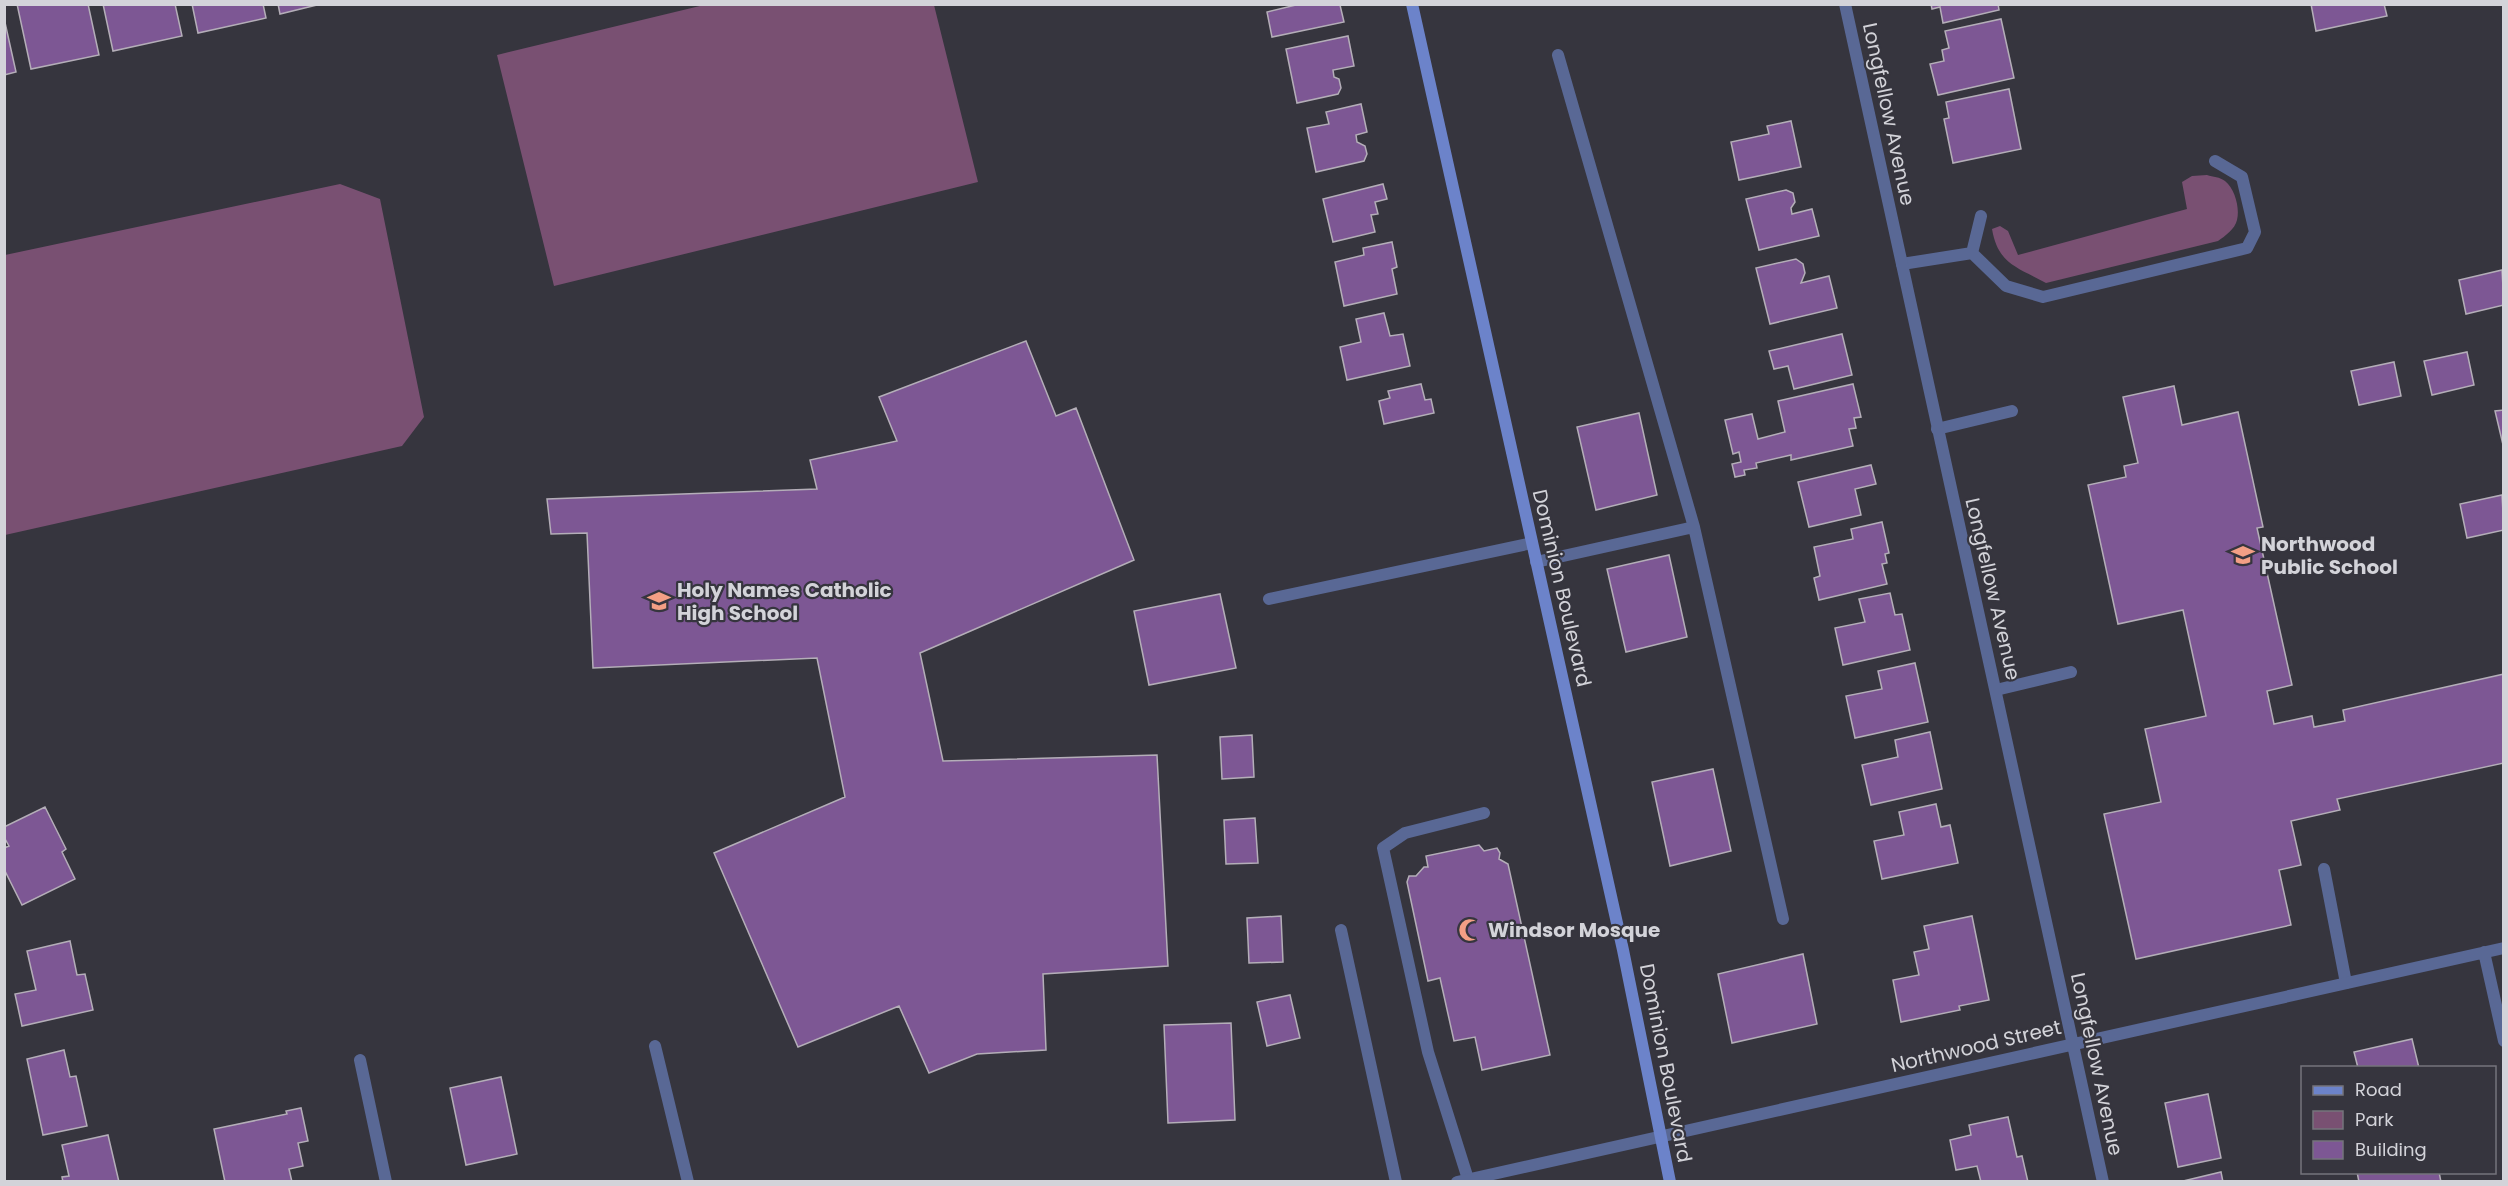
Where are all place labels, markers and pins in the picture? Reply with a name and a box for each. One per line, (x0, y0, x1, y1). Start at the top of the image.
place label: Northwood Public School (2261, 530, 2398, 581)
school or university icon: Northwood Public School (2230, 542, 2256, 568)
place label: Holy Names Catholic High School (677, 576, 892, 627)
school or university icon: Holy Names Catholic High School (646, 588, 672, 614)
place label: Windsor Mosque (1488, 916, 1660, 944)
mosque icon: Windsor Mosque (1457, 917, 1483, 943)

